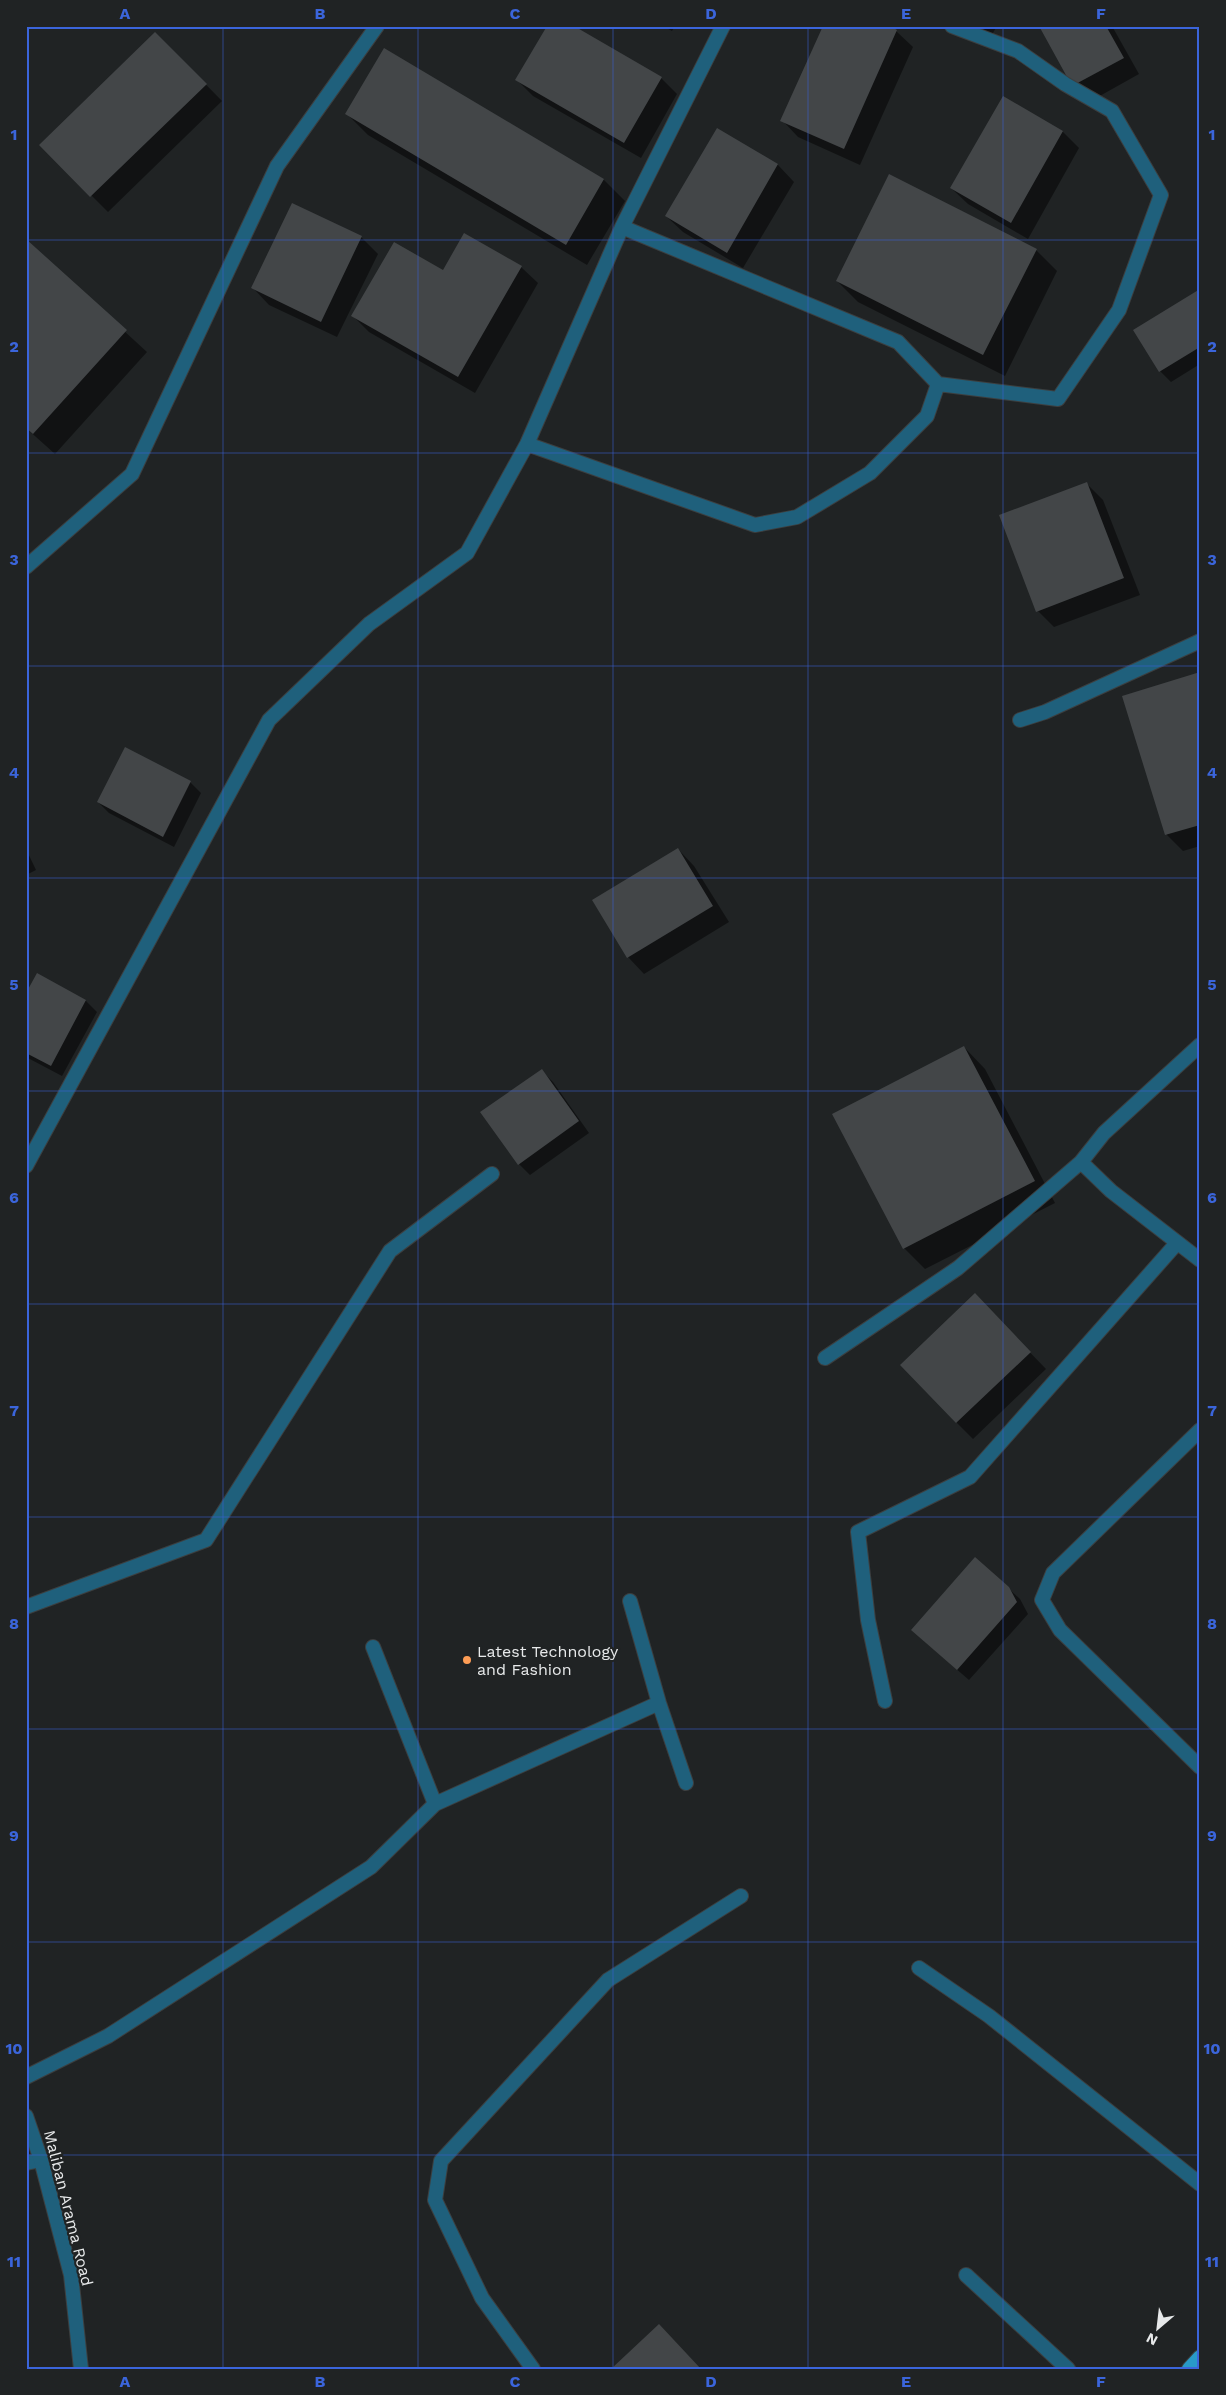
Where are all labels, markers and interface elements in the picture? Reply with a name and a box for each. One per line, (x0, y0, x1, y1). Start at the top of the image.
text: A (120, 4, 131, 23)
text: B (315, 4, 326, 23)
text: C (510, 4, 521, 23)
text: D (705, 4, 717, 23)
text: E (901, 4, 911, 23)
text: F (1096, 4, 1106, 23)
text: 1 (11, 125, 17, 144)
text: 1 (1209, 125, 1215, 144)
text: 2 (9, 337, 19, 356)
text: 2 (1207, 337, 1217, 356)
text: 3 (9, 550, 19, 569)
text: 3 (1207, 550, 1217, 569)
text: 4 (9, 763, 19, 782)
text: 4 (1207, 763, 1217, 782)
text: 5 (9, 975, 19, 994)
text: 5 (1207, 975, 1217, 994)
text: 6 (9, 1188, 19, 1207)
text: 6 (1207, 1188, 1217, 1207)
text: 7 (9, 1401, 19, 1420)
text: 7 (1207, 1401, 1217, 1420)
text: 8 (9, 1614, 19, 1633)
text: 8 (1207, 1614, 1217, 1633)
place label: Latest Technology and Fashion (477, 1642, 619, 1679)
marker: Latest Technology and Fashion (461, 1654, 473, 1666)
text: 9 (9, 1826, 19, 1845)
text: 9 (1207, 1826, 1217, 1845)
text: 10 (5, 2039, 23, 2058)
text: 10 (1203, 2039, 1221, 2058)
street label: Maliban Arama Road (40, 2128, 97, 2288)
text: 11 (7, 2252, 21, 2271)
text: 11 (1205, 2252, 1219, 2271)
north arrow (1134, 2302, 1184, 2352)
text: N (1144, 2330, 1160, 2349)
text: A (120, 2372, 131, 2391)
text: B (315, 2372, 326, 2391)
text: C (510, 2372, 521, 2391)
text: D (705, 2372, 717, 2391)
text: E (901, 2372, 911, 2391)
text: F (1096, 2372, 1106, 2391)

